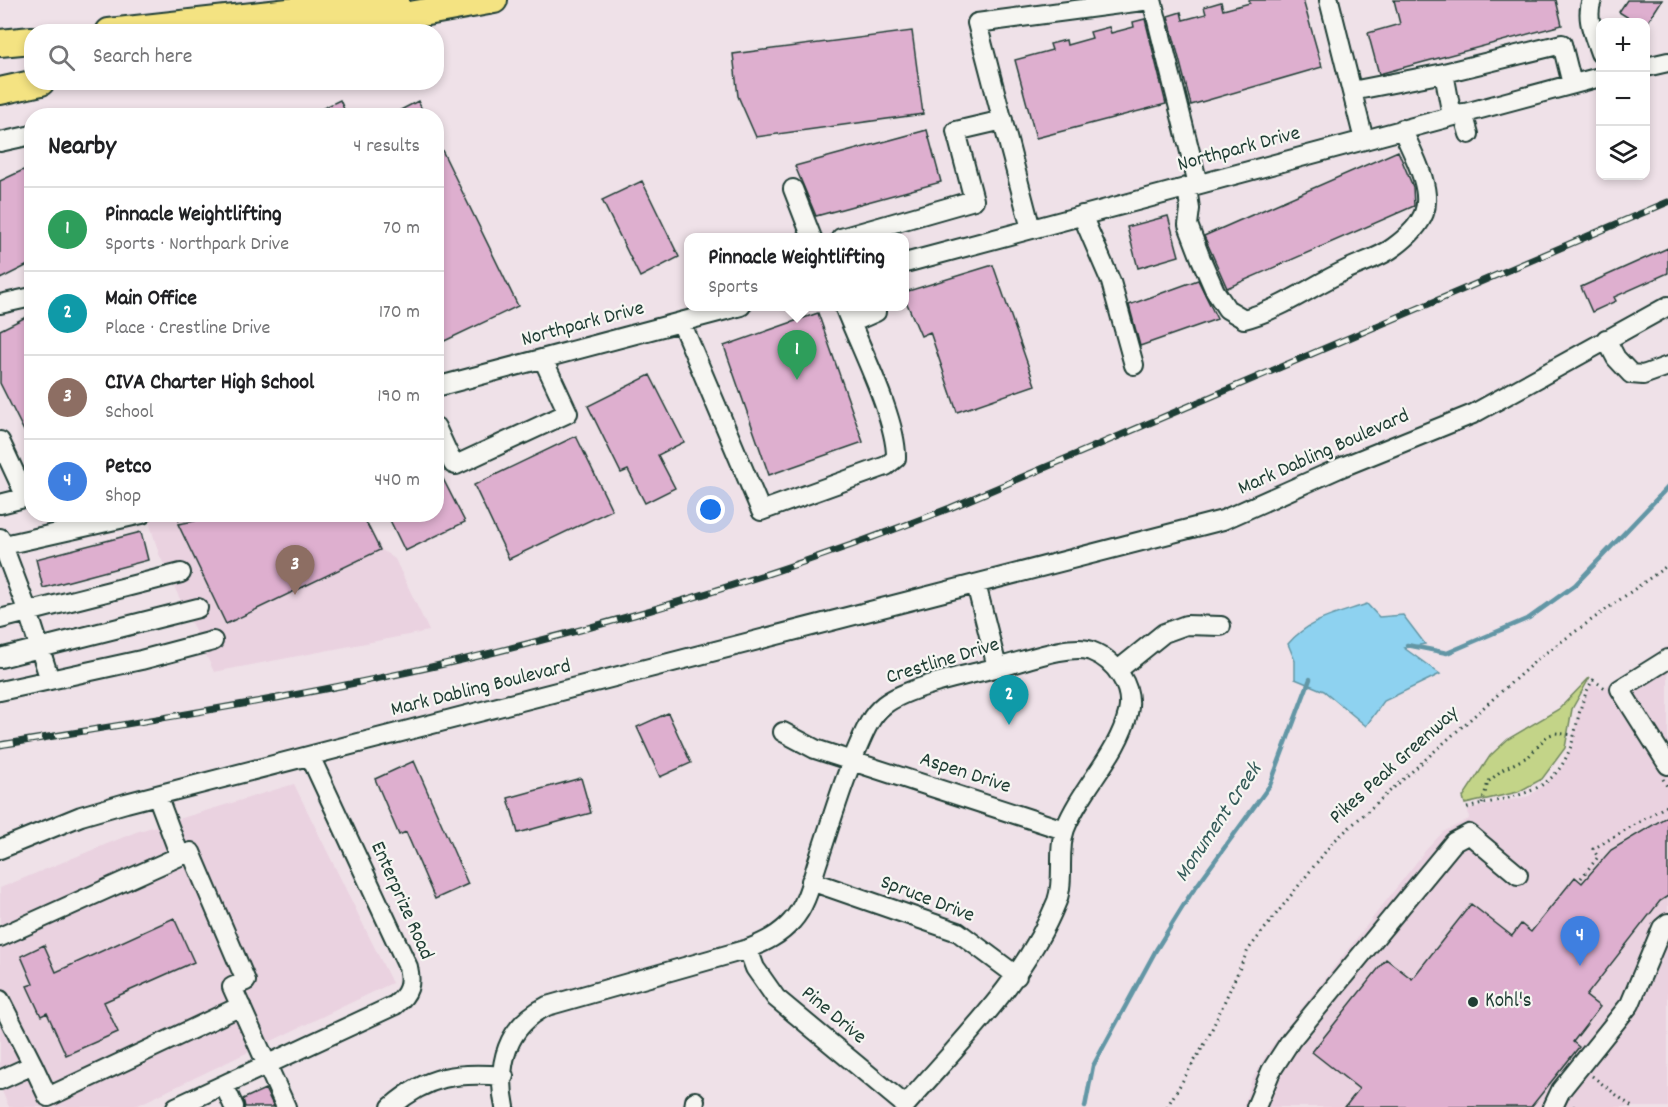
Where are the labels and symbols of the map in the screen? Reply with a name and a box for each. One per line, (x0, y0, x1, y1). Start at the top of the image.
street label: Northpark Drive (1174, 119, 1304, 181)
street label: Northpark Drive (518, 294, 648, 356)
pin: 1 (778, 330, 816, 380)
street label: Mark Dabling Boulevard (1234, 402, 1414, 504)
your location (696, 495, 725, 524)
pin: 3 (276, 546, 314, 595)
street label: Crestline Drive (883, 631, 1003, 693)
street label: Mark Dabling Boulevard (388, 652, 574, 726)
pin: 2 (990, 676, 1028, 725)
street label: Pikes Peak Greenway (1324, 699, 1467, 832)
street label: Aspen Drive (916, 745, 1014, 803)
water label: Monument Creek (1168, 756, 1271, 889)
street label: Enterprize Road (362, 837, 440, 965)
street label: Spruce Drive (876, 868, 978, 932)
pin: 4 (1560, 916, 1600, 966)
street label: Pine Drive (794, 980, 872, 1052)
place label: Kohl's (1485, 987, 1532, 1017)
marker: Kohl's (1466, 995, 1480, 1009)

